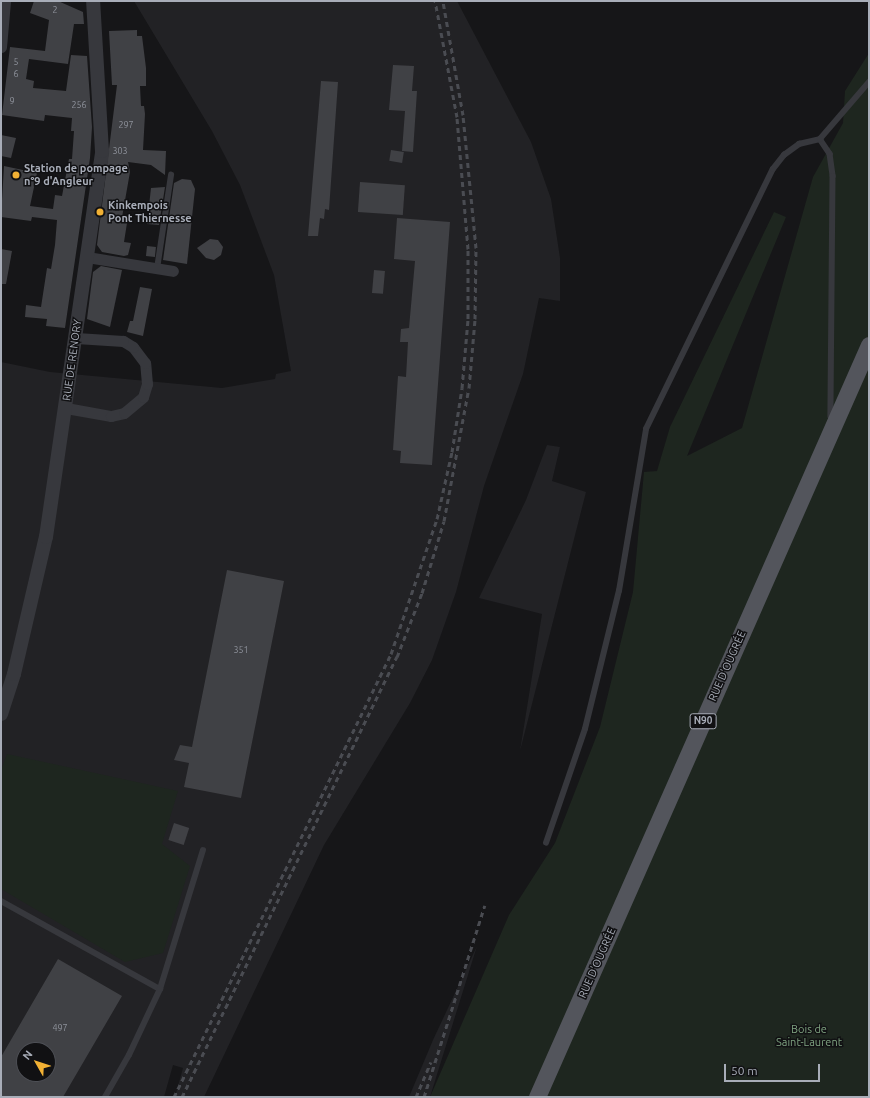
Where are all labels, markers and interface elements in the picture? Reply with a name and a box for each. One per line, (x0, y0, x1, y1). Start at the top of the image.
house number: 2 (52, 5, 58, 15)
house number: 5 (13, 57, 19, 67)
house number: 6 (13, 69, 19, 79)
house number: 9 (9, 96, 15, 106)
house number: 256 (71, 100, 87, 110)
house number: 297 (118, 120, 134, 130)
house number: 303 (112, 146, 128, 156)
place label: Station de pompage n°9 d'Angleur (24, 162, 128, 188)
marker: Station de pompage n°9 d'Angleur (11, 170, 21, 180)
place label: Kinkempois Pont Thiernesse (108, 199, 192, 225)
marker: Kinkempois Pont Thiernesse (95, 207, 105, 217)
street label: RUE DE RENORY (60, 318, 84, 402)
street label: RUE D'OUGRÉE (706, 629, 748, 703)
house number: 351 (233, 645, 249, 655)
road number: N90 (689, 713, 717, 729)
street label: RUE D'OUGRÉE (576, 926, 618, 1000)
house number: 497 (52, 1023, 68, 1033)
park label: Bois de Saint-Laurent (776, 1023, 842, 1049)
north arrow (16, 1042, 56, 1082)
text: N (20, 1048, 35, 1062)
scale bar (726, 1056, 822, 1082)
text: 50 m (731, 1064, 758, 1077)

